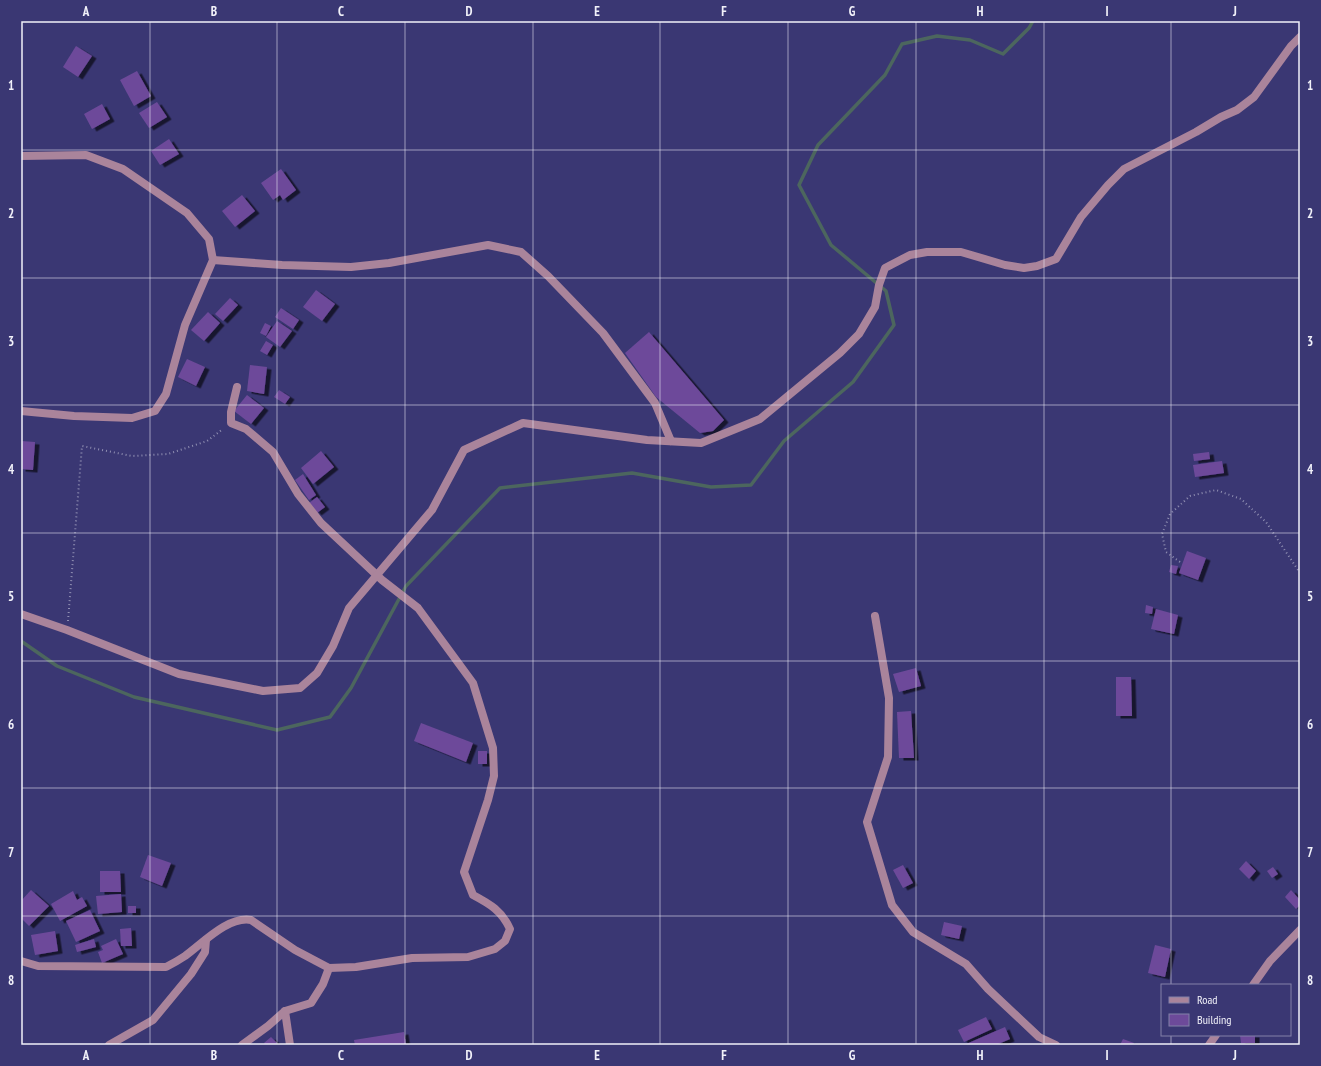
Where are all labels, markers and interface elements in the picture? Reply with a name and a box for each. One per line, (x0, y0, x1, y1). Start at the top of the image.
text: A (82, 3, 90, 20)
text: B (211, 3, 217, 20)
text: C (338, 3, 344, 20)
text: D (466, 3, 473, 20)
text: E (594, 3, 600, 20)
text: F (721, 3, 727, 20)
text: G (849, 3, 856, 20)
text: H (977, 3, 984, 20)
text: I (1105, 3, 1109, 20)
text: J (1232, 3, 1237, 20)
text: 1 (8, 77, 14, 94)
text: 1 (1307, 77, 1313, 94)
text: 2 (8, 205, 14, 222)
text: 2 (1307, 205, 1313, 222)
text: 3 (8, 333, 14, 350)
text: 3 (1307, 333, 1313, 350)
text: 4 (8, 461, 15, 478)
text: 4 (1307, 461, 1314, 478)
text: 5 (8, 588, 14, 605)
text: 5 (1307, 588, 1313, 605)
text: 6 (8, 716, 14, 733)
text: 6 (1307, 716, 1313, 733)
text: 7 (8, 844, 14, 861)
text: 7 (1307, 844, 1313, 861)
text: 8 (8, 972, 14, 989)
text: 8 (1307, 972, 1313, 989)
legend (1161, 984, 1291, 1036)
text: Road (1197, 992, 1217, 1007)
text: Building (1197, 1012, 1232, 1027)
text: A (82, 1047, 90, 1064)
text: B (211, 1047, 217, 1064)
text: C (338, 1047, 344, 1064)
text: D (466, 1047, 473, 1064)
text: E (594, 1047, 600, 1064)
text: F (721, 1047, 727, 1064)
text: G (849, 1047, 856, 1064)
text: H (977, 1047, 984, 1064)
text: I (1105, 1047, 1109, 1064)
text: J (1232, 1047, 1237, 1064)

